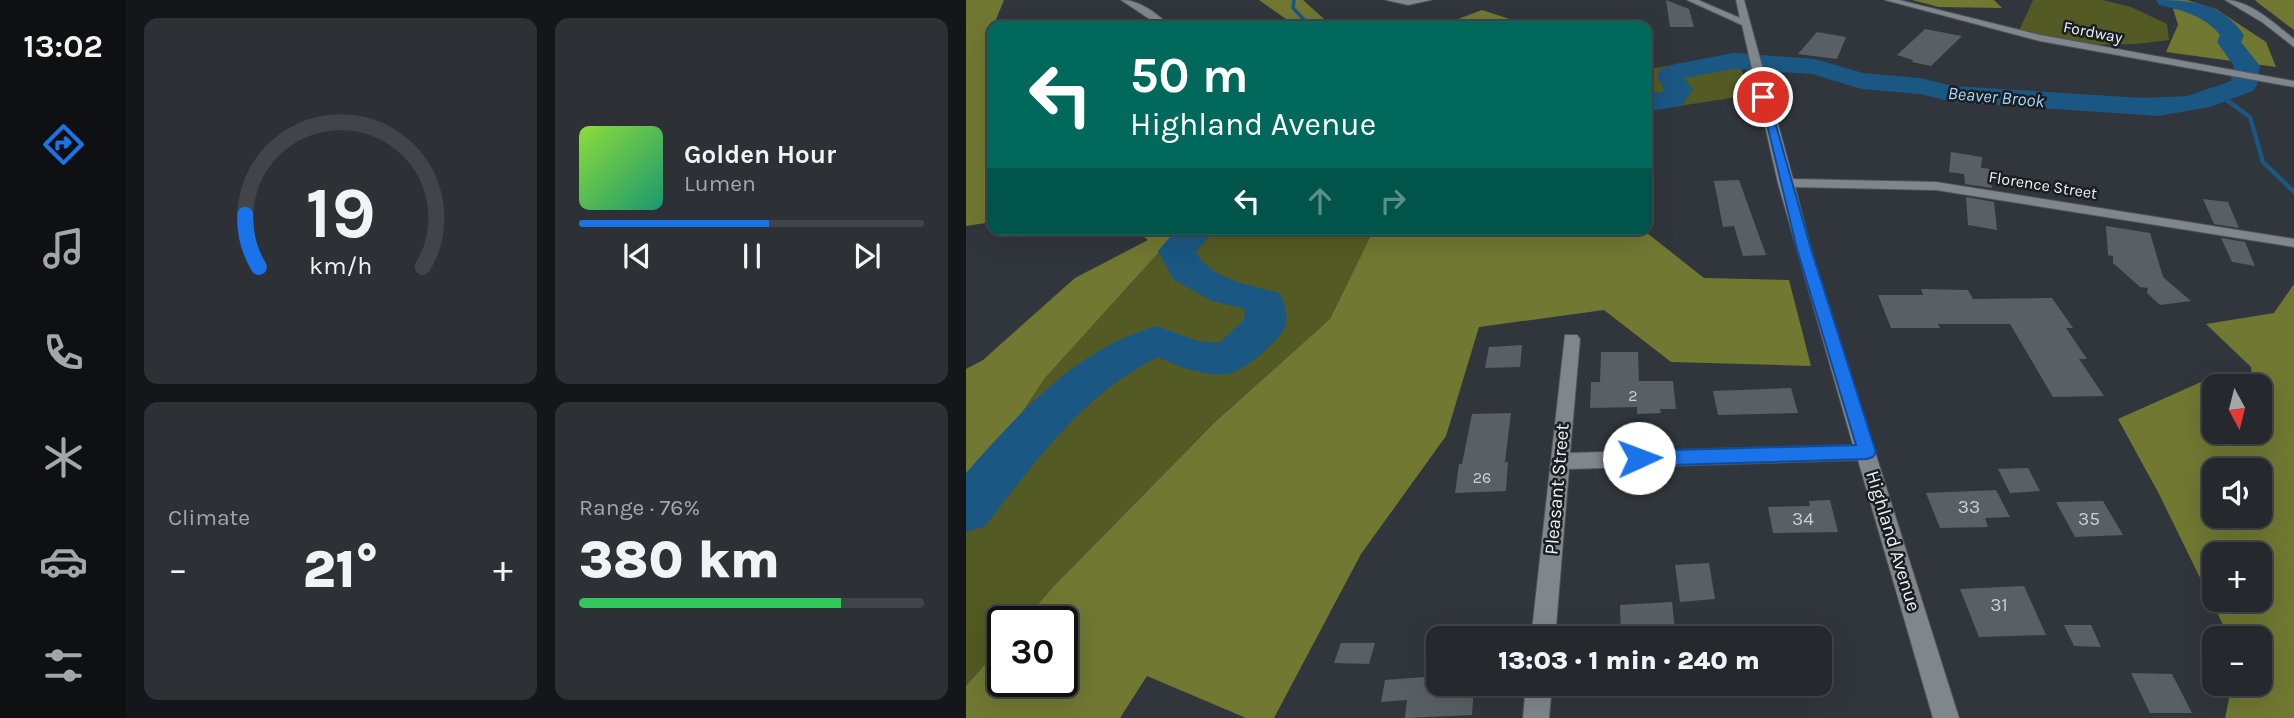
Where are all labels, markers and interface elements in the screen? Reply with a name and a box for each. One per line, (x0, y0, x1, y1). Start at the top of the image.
street label: Fordway (2062, 17, 2125, 47)
text: 13:02 (23, 28, 103, 65)
text: 50 m (1130, 47, 1248, 104)
icon: left (1015, 49, 1106, 140)
pin (1733, 67, 1793, 127)
icon: arrive (1744, 78, 1782, 116)
water label: Beaver Brook (1947, 82, 2046, 112)
text: Highland Avenue (1130, 106, 1376, 143)
icon: directions (39, 120, 88, 169)
text: Golden Hour (684, 139, 836, 170)
street label: Florence Street (1987, 167, 2099, 203)
text: 19 (305, 170, 376, 255)
text: Lumen (684, 170, 756, 197)
icon: left (1228, 182, 1266, 220)
icon: ahead (1301, 182, 1339, 220)
icon: right (1374, 182, 1412, 220)
icon: music (39, 224, 88, 273)
icon: previous (618, 237, 656, 275)
icon: pause (733, 237, 771, 275)
icon: next (848, 237, 886, 275)
text: km/h (309, 251, 372, 280)
icon: phone (39, 328, 88, 377)
north arrow (2202, 374, 2272, 444)
map controls (2202, 374, 2272, 696)
house number: 2 (1628, 386, 1638, 405)
position arrow (1602, 421, 1676, 495)
street label: Pleasant Street (1540, 422, 1574, 556)
icon: climate (39, 433, 88, 482)
button: sound (2202, 458, 2272, 528)
house number: 26 (1473, 468, 1491, 487)
street label: Highland Avenue (1861, 468, 1925, 614)
text: Range · 76% (579, 494, 700, 521)
house number: 33 (1958, 496, 1980, 518)
text: Climate (168, 504, 250, 531)
house number: 34 (1792, 508, 1814, 530)
house number: 35 (2078, 508, 2100, 530)
text: 380 km (579, 529, 780, 590)
icon: car (39, 537, 88, 586)
text: 21° (303, 539, 378, 600)
button: + (2202, 542, 2272, 612)
text: − (168, 547, 188, 592)
text: + (493, 547, 513, 592)
house number: 31 (1990, 594, 2008, 616)
speed limit sign: 30 (987, 606, 1078, 697)
button: − (2202, 626, 2272, 696)
icon: filters (39, 641, 88, 690)
text: 13:03 · 1 min · 240 m (1498, 645, 1760, 676)

